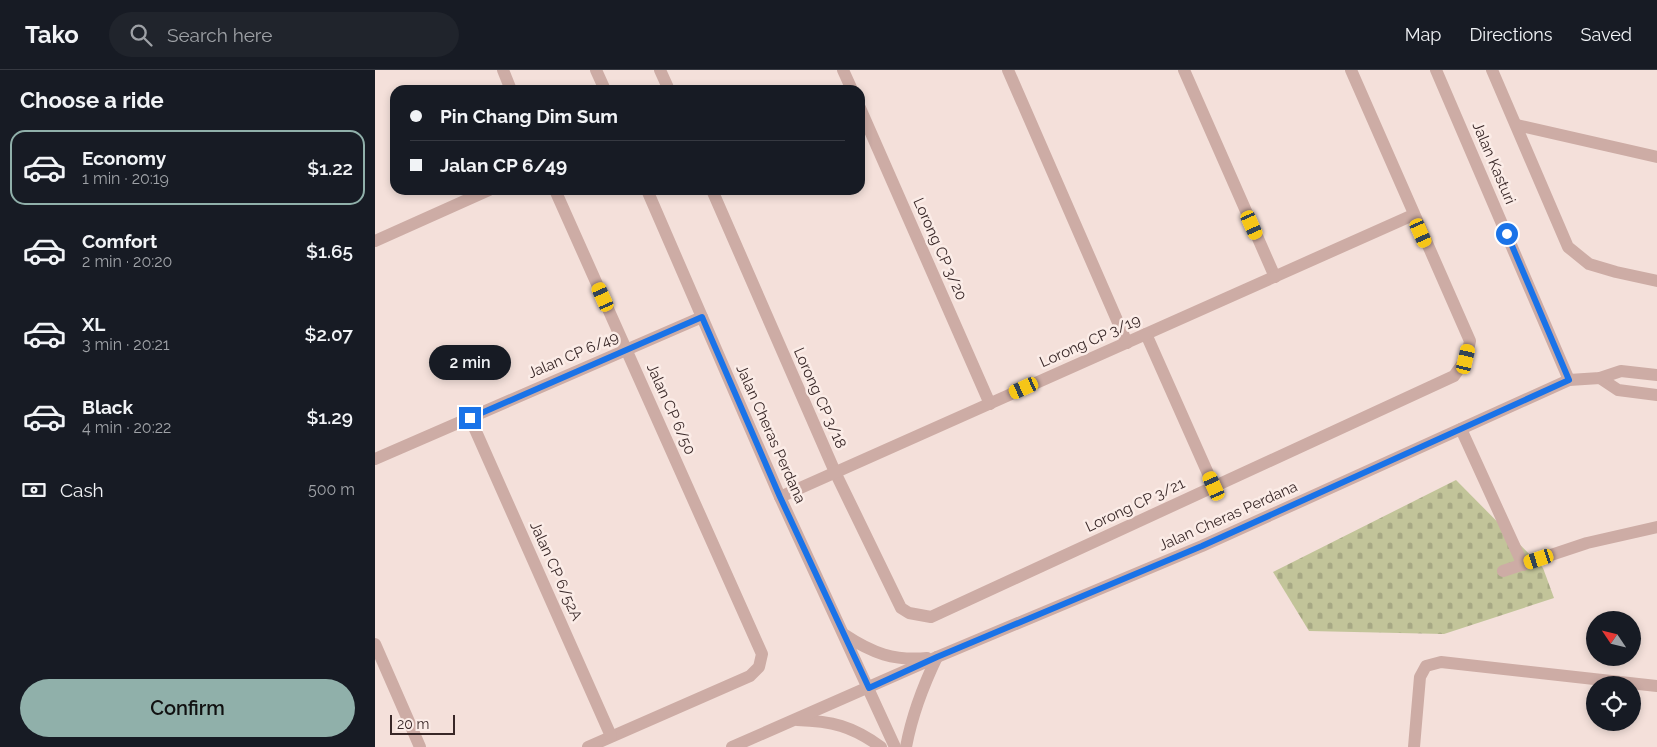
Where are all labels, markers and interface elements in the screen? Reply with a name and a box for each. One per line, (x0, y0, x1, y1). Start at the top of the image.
search box (109, 12, 459, 57)
text: Tako (25, 20, 79, 49)
icon: search (127, 21, 155, 49)
text: Search here (167, 24, 272, 46)
text: Map (1405, 24, 1441, 45)
text: Directions (1469, 24, 1553, 45)
text: Saved (1581, 24, 1632, 45)
text: Choose a ride (20, 87, 164, 113)
text: Pin Chang Dim Sum (440, 105, 618, 127)
street label: Jalan Kasturi (1469, 119, 1519, 207)
icon: car (22, 145, 67, 190)
text: Economy (82, 147, 166, 169)
text: Jalan CP 6/49 (440, 154, 567, 176)
text: $1.22 (307, 157, 353, 179)
text: 1 min · 20:19 (82, 169, 169, 188)
street label: Lorong CP 3/20 (909, 195, 971, 303)
car (1239, 208, 1264, 242)
car (1408, 216, 1433, 250)
route start (1496, 223, 1518, 245)
icon: car (22, 228, 67, 273)
text: Comfort (82, 230, 157, 252)
text: $1.65 (306, 240, 353, 262)
text: 2 min · 20:20 (82, 252, 172, 271)
car (590, 280, 615, 314)
icon: car (22, 311, 67, 356)
street label: Lorong CP 3/19 (1037, 311, 1143, 371)
text: XL (82, 313, 105, 335)
text: $2.07 (305, 323, 353, 345)
street label: Jalan CP 6/49 (525, 328, 621, 382)
text: 3 min · 20:21 (82, 335, 170, 354)
car (1455, 343, 1476, 375)
street label: Lorong CP 3/18 (790, 345, 850, 451)
callout: 2 min (429, 346, 511, 380)
text: 2 min (450, 353, 491, 372)
street label: Jalan CP 6/50 (643, 361, 699, 457)
street label: Jalan Cheras Perdana (732, 362, 810, 506)
car (1007, 375, 1040, 401)
icon: car (22, 394, 67, 439)
text: Black (82, 396, 133, 418)
text: $1.29 (306, 406, 353, 428)
route end (459, 407, 481, 429)
text: 4 min · 20:22 (82, 418, 171, 437)
car (1201, 469, 1226, 503)
street label: Lorong CP 3/21 (1083, 474, 1188, 536)
icon: cash (20, 476, 48, 504)
street label: Jalan Cheras Perdana (1156, 477, 1300, 555)
text: Cash (60, 479, 104, 501)
text: 500 m (308, 480, 355, 499)
street label: Jalan CP 6/52A (526, 519, 586, 623)
car (1522, 547, 1555, 571)
north arrow (1586, 611, 1641, 666)
map controls (1586, 611, 1641, 731)
button: locate (1586, 676, 1641, 731)
button: Confirm (20, 679, 355, 737)
scale bar (390, 712, 455, 735)
text: 20 m (397, 716, 429, 732)

